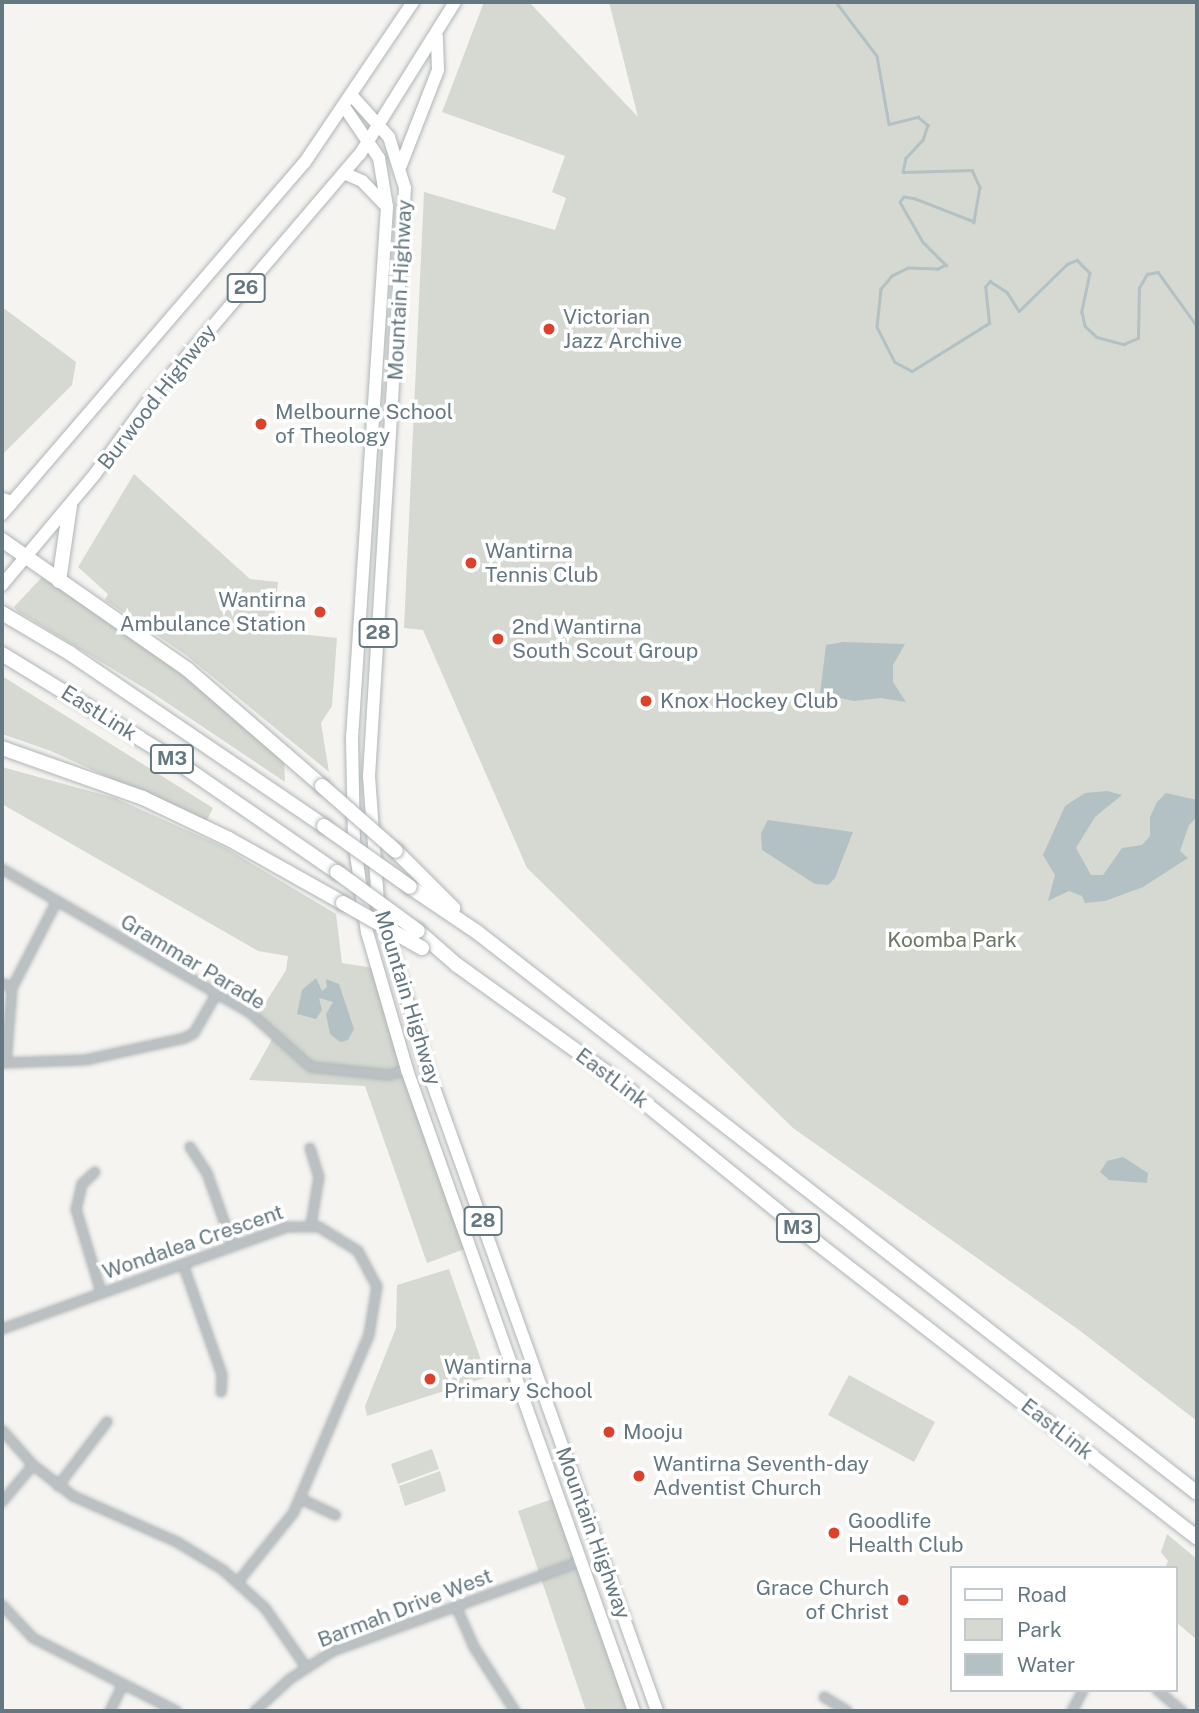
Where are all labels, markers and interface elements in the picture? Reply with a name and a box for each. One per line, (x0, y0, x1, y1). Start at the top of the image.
street label: Mountain Highway (383, 199, 417, 381)
road number: 26 (225, 272, 267, 304)
place label: Victorian Jazz Archive (563, 304, 682, 354)
street label: Burwood Highway (93, 319, 221, 475)
marker: Victorian Jazz Archive (541, 321, 557, 337)
place label: Melbourne School of Theology (275, 399, 453, 449)
marker: Melbourne School of Theology (253, 416, 269, 432)
place label: Wantirna Tennis Club (485, 538, 598, 588)
marker: Wantirna Tennis Club (463, 555, 479, 571)
place label: Wantirna Ambulance Station (120, 587, 306, 637)
marker: Wantirna Ambulance Station (312, 604, 328, 620)
place label: 2nd Wantirna South Scout Group (512, 614, 698, 664)
road number: 28 (357, 618, 399, 648)
marker: 2nd Wantirna South Scout Group (490, 631, 506, 647)
street label: EastLink (57, 680, 141, 746)
place label: Knox Hockey Club (660, 688, 838, 714)
marker: Knox Hockey Club (638, 693, 654, 709)
road number: M3 (149, 744, 195, 774)
street label: Mountain Highway (369, 908, 447, 1088)
street label: Grammar Parade (116, 909, 270, 1015)
park label: Koomba Park (887, 927, 1017, 953)
street label: EastLink (571, 1043, 653, 1113)
street label: Wondalea Crescent (99, 1199, 287, 1285)
road number: 28 (462, 1205, 504, 1236)
road number: M3 (775, 1212, 821, 1244)
place label: Wantirna Primary School (444, 1354, 593, 1404)
marker: Wantirna Primary School (422, 1371, 438, 1387)
street label: EastLink (1016, 1393, 1098, 1465)
place label: Mooju (623, 1419, 683, 1445)
marker: Mooju (601, 1424, 617, 1440)
street label: Mountain Highway (550, 1444, 636, 1622)
place label: Wantirna Seventh-day Adventist Church (653, 1451, 869, 1501)
marker: Wantirna Seventh-day Adventist Church (631, 1468, 647, 1484)
place label: Goodlife Health Club (848, 1508, 964, 1558)
marker: Goodlife Health Club (826, 1525, 842, 1541)
street label: Barmah Drive West (314, 1563, 496, 1653)
legend (950, 1566, 1178, 1692)
place label: Grace Church of Christ (756, 1575, 889, 1625)
text: Road (1017, 1582, 1067, 1607)
marker: Grace Church of Christ (895, 1592, 911, 1608)
text: Park (1017, 1617, 1062, 1642)
text: Water (1017, 1652, 1075, 1677)

